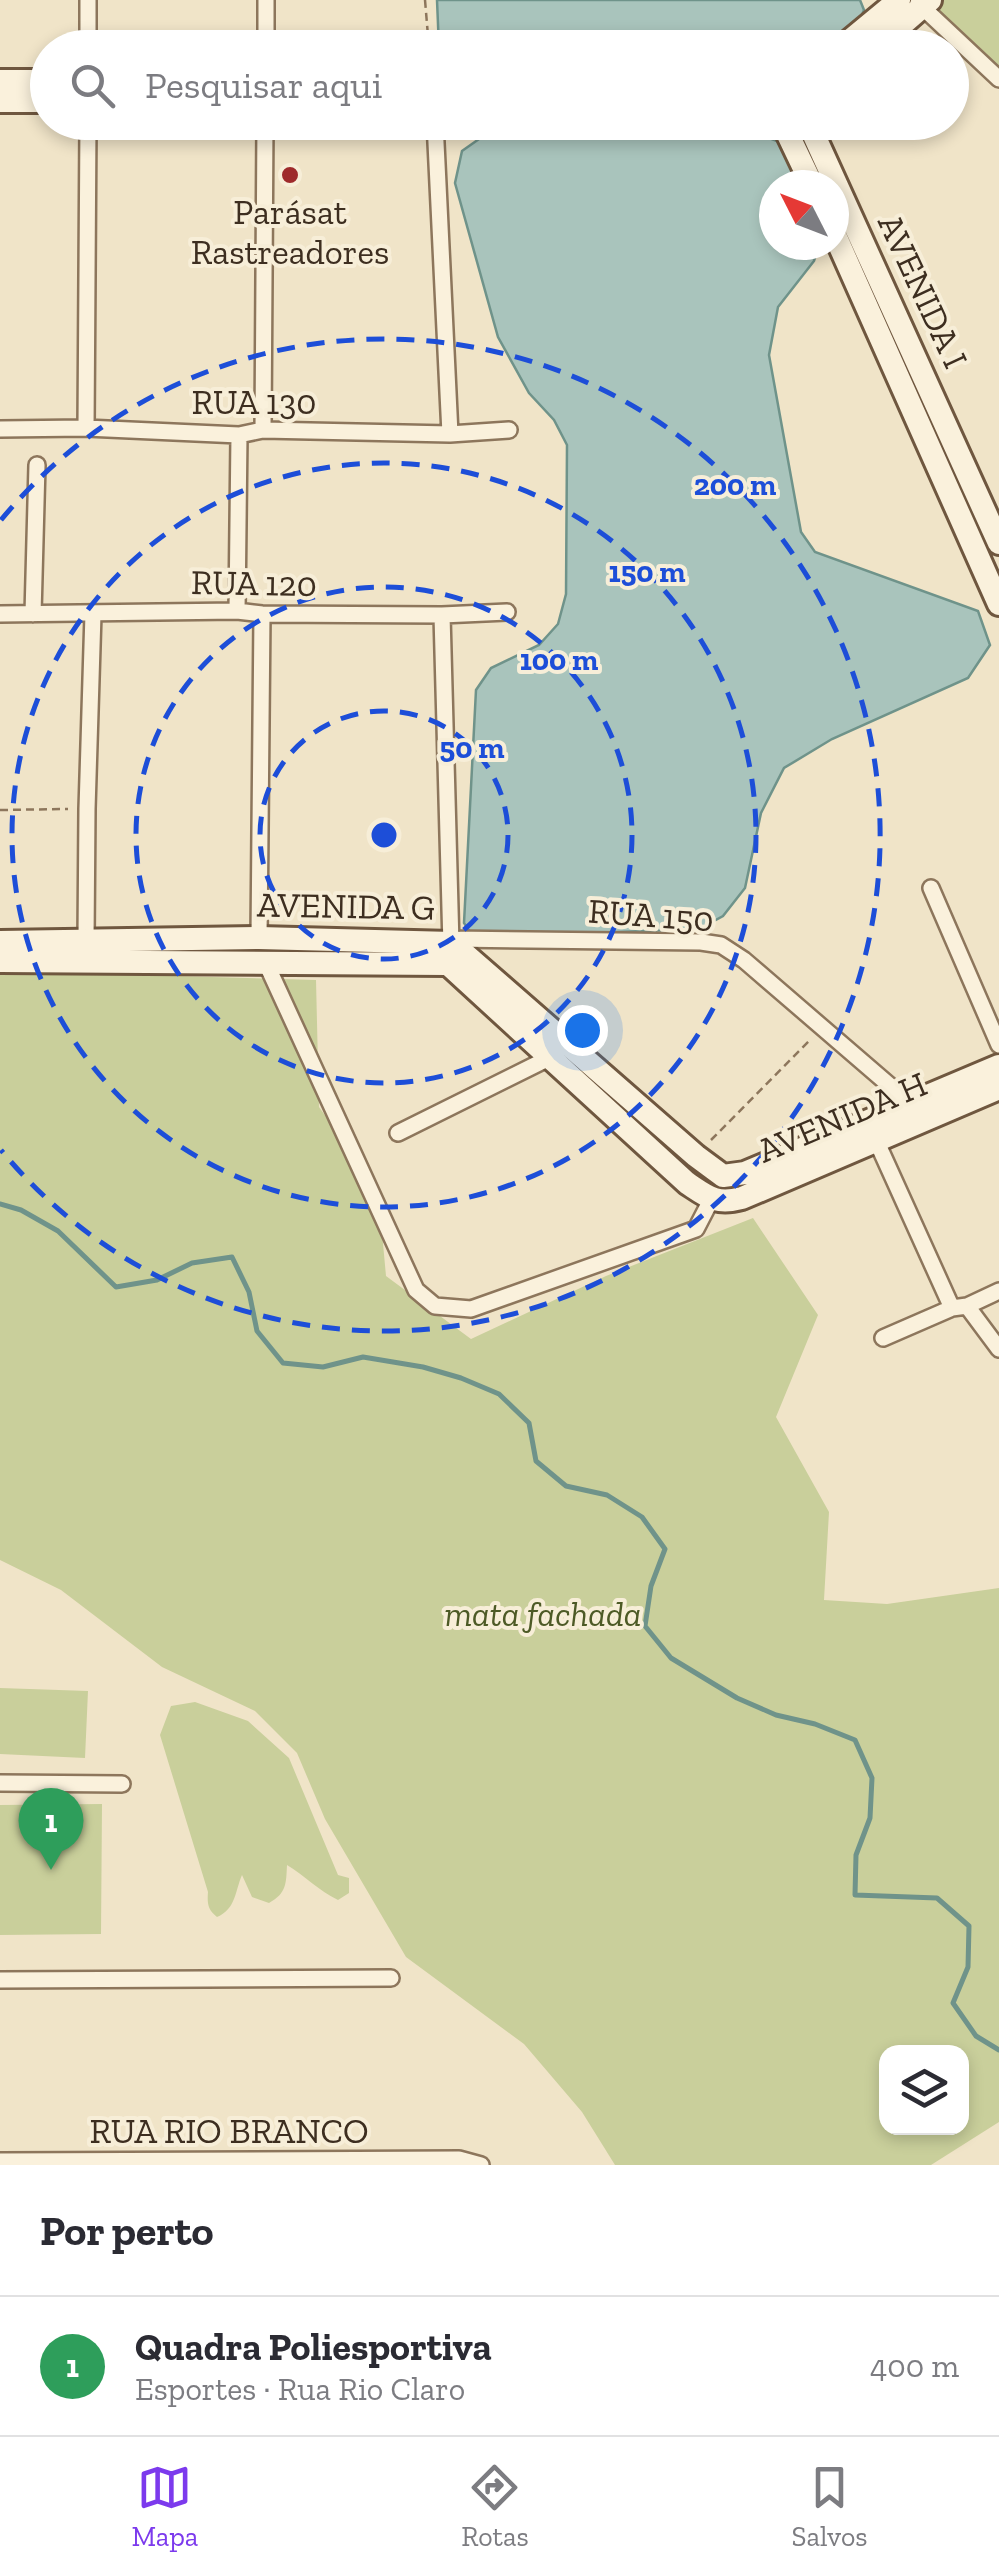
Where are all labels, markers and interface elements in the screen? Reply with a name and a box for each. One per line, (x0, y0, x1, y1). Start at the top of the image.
search box (30, 30, 969, 140)
icon: search (65, 58, 120, 113)
text: Pesquisar aqui (145, 62, 382, 108)
marker: Parásat Rastreadores (279, 164, 301, 186)
north arrow (759, 170, 849, 260)
place label: Parásat Rastreadores (191, 191, 389, 273)
street label: AVENIDA I (869, 207, 977, 375)
street label: RUA 130 (192, 381, 316, 423)
text: 200 m (694, 467, 776, 503)
text: 150 m (609, 554, 685, 590)
street label: RUA 120 (191, 561, 317, 605)
text: 100 m (520, 642, 598, 678)
text: 50 m (440, 730, 504, 766)
centre of rings (366, 817, 402, 853)
street label: AVENIDA G (257, 883, 435, 929)
street label: RUA 150 (587, 890, 715, 940)
your location (557, 1005, 608, 1056)
street label: AVENIDA H (751, 1062, 933, 1172)
park label: mata fachada (445, 1593, 641, 1635)
pin: 1 (18, 1788, 84, 1870)
map controls (879, 2045, 969, 2135)
button: layers (879, 2045, 969, 2135)
street label: RUA RIO BRANCO (89, 2110, 369, 2152)
text: Por perto (40, 2205, 214, 2256)
text: Quadra Poliesportiva (135, 2324, 492, 2370)
text: 1 (66, 2347, 79, 2385)
text: 400 m (870, 2347, 959, 2385)
text: Esportes · Rua Rio Claro (135, 2370, 465, 2408)
tab: Mapa (131, 2460, 198, 2553)
tab: Rotas (461, 2460, 529, 2553)
tab: Salvos (792, 2460, 868, 2553)

